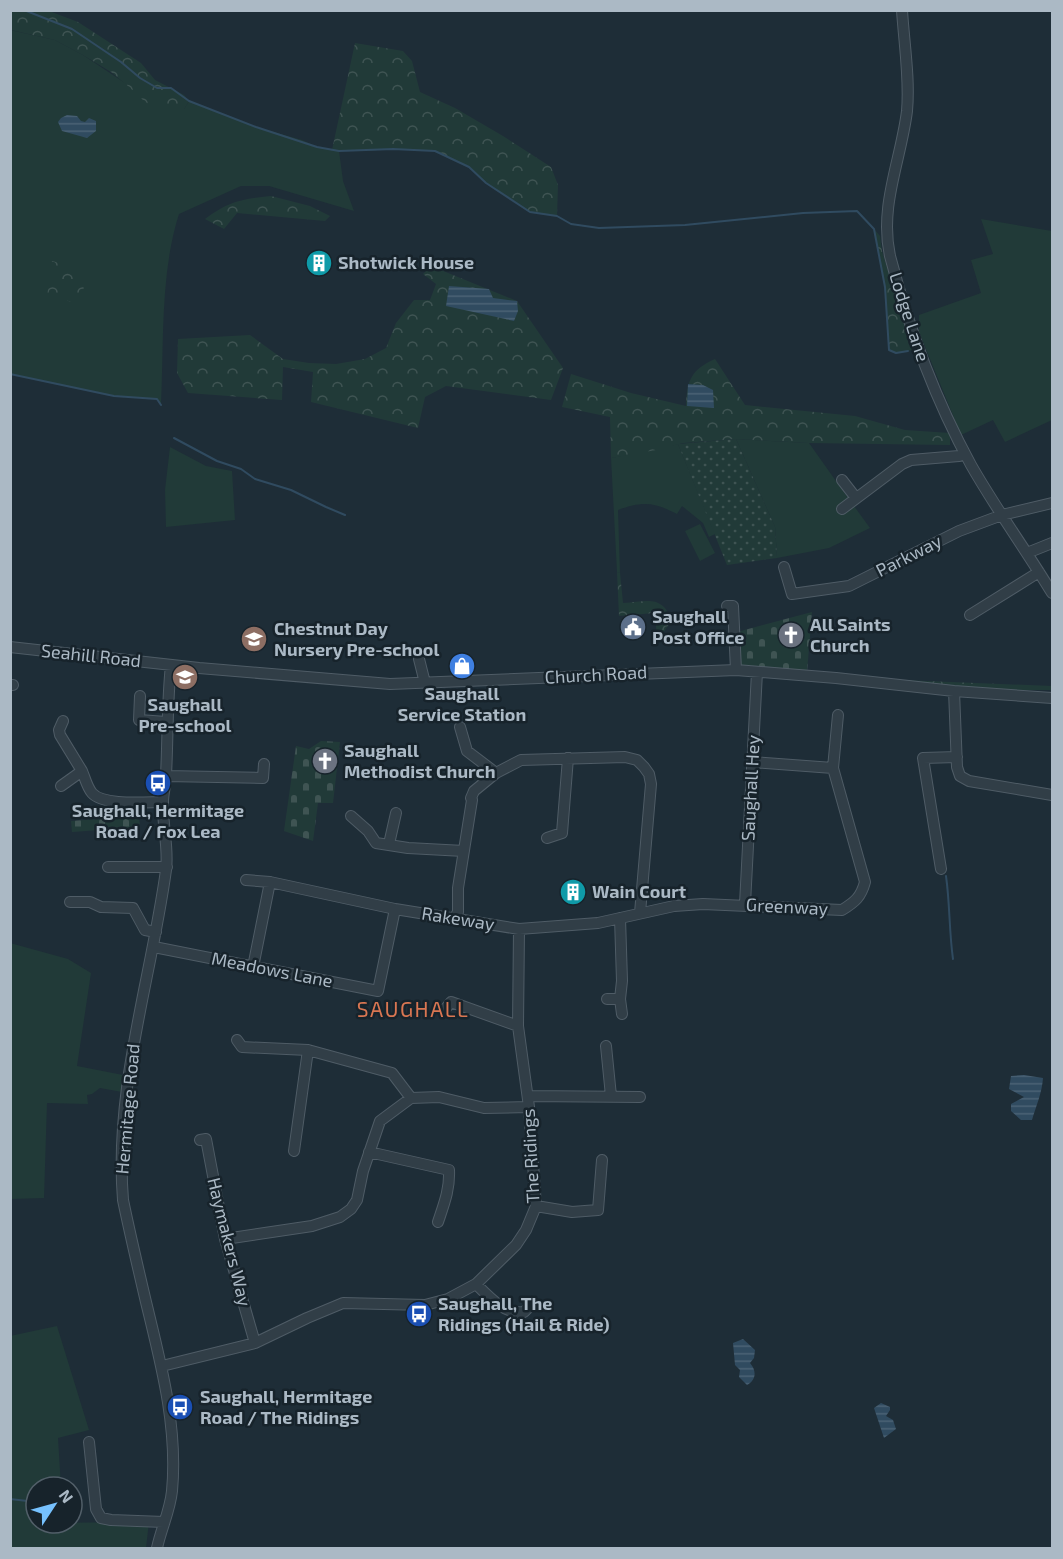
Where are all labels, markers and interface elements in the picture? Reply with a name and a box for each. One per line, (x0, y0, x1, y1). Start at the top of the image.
building icon: Shotwick House (304, 248, 334, 278)
place label: Shotwick House (338, 251, 474, 273)
street label: Lodge Lane (885, 269, 935, 364)
street label: Parkway (872, 529, 946, 581)
place label: Saughall Post Office (652, 605, 744, 648)
public building icon: Saughall Post Office (618, 612, 648, 642)
place label: All Saints Church (810, 613, 891, 656)
place label: Chestnut Day Nursery Pre-school (274, 617, 439, 660)
church icon: All Saints Church (776, 620, 806, 650)
school or university icon: Chestnut Day Nursery Pre-school (239, 624, 269, 654)
street label: Seahill Road (40, 639, 142, 671)
shop icon: Saughall Service Station (447, 651, 477, 681)
street label: Church Road (544, 660, 648, 688)
school or university icon: Saughall Pre-school (170, 662, 200, 692)
place label: Saughall Service Station (398, 682, 526, 725)
place label: Saughall Pre-school (139, 693, 232, 736)
street label: Saughall Hey (736, 734, 764, 841)
place label: Saughall Methodist Church (344, 739, 496, 782)
church icon: Saughall Methodist Church (310, 746, 340, 776)
bus stop icon: Saughall, Hermitage Road / Fox Lea (143, 768, 173, 798)
place label: Saughall, Hermitage Road / Fox Lea (72, 799, 244, 842)
building icon: Wain Court (558, 877, 588, 907)
place label: Wain Court (592, 880, 687, 902)
street label: Greenway (745, 893, 829, 919)
street label: Rakeway (420, 901, 497, 935)
street label: Meadows Lane (210, 946, 335, 992)
district label: SAUGHALL (357, 996, 469, 1021)
street label: Hermitage Road (110, 1043, 144, 1175)
street label: The Ridings (517, 1108, 543, 1204)
street label: Haymakers Way (203, 1175, 257, 1309)
place label: Saughall, The Ridings (Hail & Ride) (438, 1292, 610, 1335)
bus stop icon: Saughall, The Ridings (Hail & Ride) (404, 1299, 434, 1329)
place label: Saughall, Hermitage Road / The Ridings (200, 1385, 372, 1428)
bus stop icon: Saughall, Hermitage Road / The Ridings (165, 1392, 195, 1422)
north arrow (24, 1475, 84, 1535)
text: N (55, 1486, 78, 1506)

